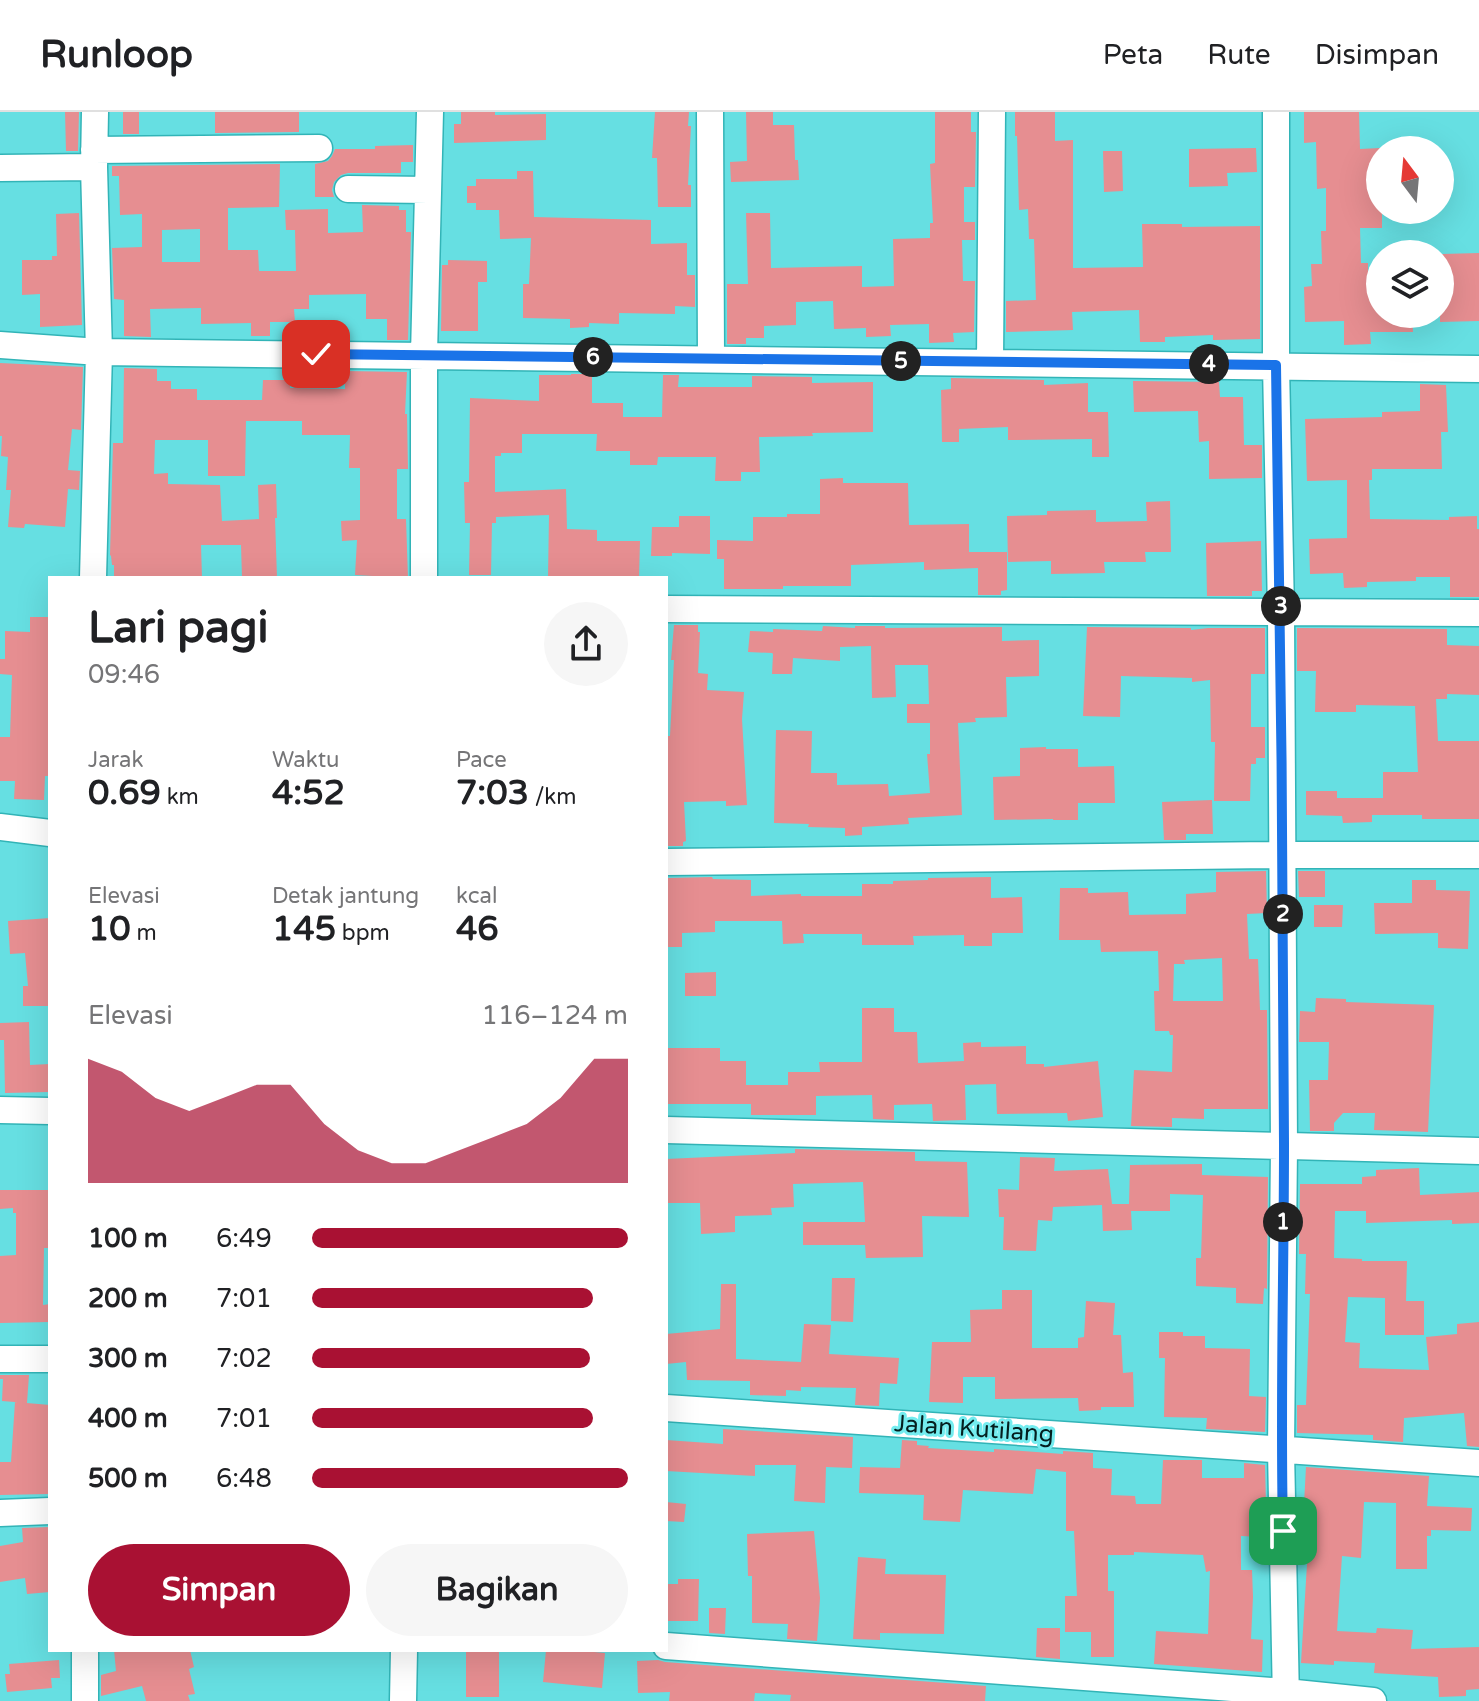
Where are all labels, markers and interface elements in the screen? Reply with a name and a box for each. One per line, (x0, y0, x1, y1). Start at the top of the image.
text: Runloop (40, 32, 193, 78)
text: Peta (1103, 38, 1163, 72)
text: Rute (1207, 38, 1271, 72)
text: Disimpan (1315, 38, 1439, 72)
north arrow (1366, 136, 1454, 224)
map controls (1366, 136, 1454, 328)
button: layers (1366, 240, 1454, 328)
pin (282, 320, 350, 388)
icon: check (294, 332, 338, 376)
pin: 6 (573, 337, 613, 377)
pin: 5 (881, 341, 921, 381)
text: 6 (586, 344, 600, 370)
pin: 4 (1189, 344, 1229, 384)
text: 5 (894, 348, 908, 374)
text: 4 (1202, 351, 1216, 377)
pin: 3 (1261, 586, 1301, 626)
text: 3 (1274, 593, 1288, 619)
text: Lari pagi (88, 602, 269, 655)
button: share (544, 602, 628, 686)
text: 09:46 (88, 659, 160, 690)
text: Jarak (88, 747, 143, 773)
text: Waktu (272, 747, 340, 773)
text: Pace (456, 747, 507, 773)
text: 0.69 (88, 773, 161, 814)
text: 4:52 (272, 773, 345, 814)
text: 7:03 (456, 773, 529, 814)
text: km (161, 784, 199, 810)
text: /km (529, 784, 577, 810)
text: Elevasi (88, 883, 160, 909)
text: Detak jantung (272, 883, 419, 909)
text: kcal (456, 883, 497, 909)
pin: 2 (1263, 894, 1303, 934)
text: 2 (1276, 901, 1290, 927)
text: 10 (88, 909, 131, 950)
text: 145 (272, 909, 336, 950)
text: 46 (456, 909, 499, 950)
text: m (131, 920, 157, 946)
text: bpm (336, 920, 390, 946)
text: Elevasi (88, 1000, 173, 1031)
text: 116–124 m (482, 1000, 628, 1031)
pin: 1 (1263, 1202, 1303, 1242)
text: 1 (1276, 1209, 1290, 1235)
text: 100 m (88, 1223, 168, 1254)
text: 6:49 (216, 1223, 272, 1254)
text: 200 m (88, 1283, 168, 1314)
text: 7:01 (216, 1283, 272, 1314)
text: 300 m (88, 1343, 168, 1374)
text: 7:02 (216, 1343, 272, 1374)
text: 400 m (88, 1403, 168, 1434)
text: 7:01 (216, 1403, 272, 1434)
street label: Jalan Kutilang (893, 1409, 1055, 1449)
text: 500 m (88, 1463, 168, 1494)
text: 6:48 (216, 1463, 272, 1494)
pin (1249, 1497, 1317, 1565)
icon: arrive (1261, 1509, 1305, 1553)
button: Simpan (88, 1544, 350, 1636)
button: Bagikan (366, 1544, 628, 1636)

